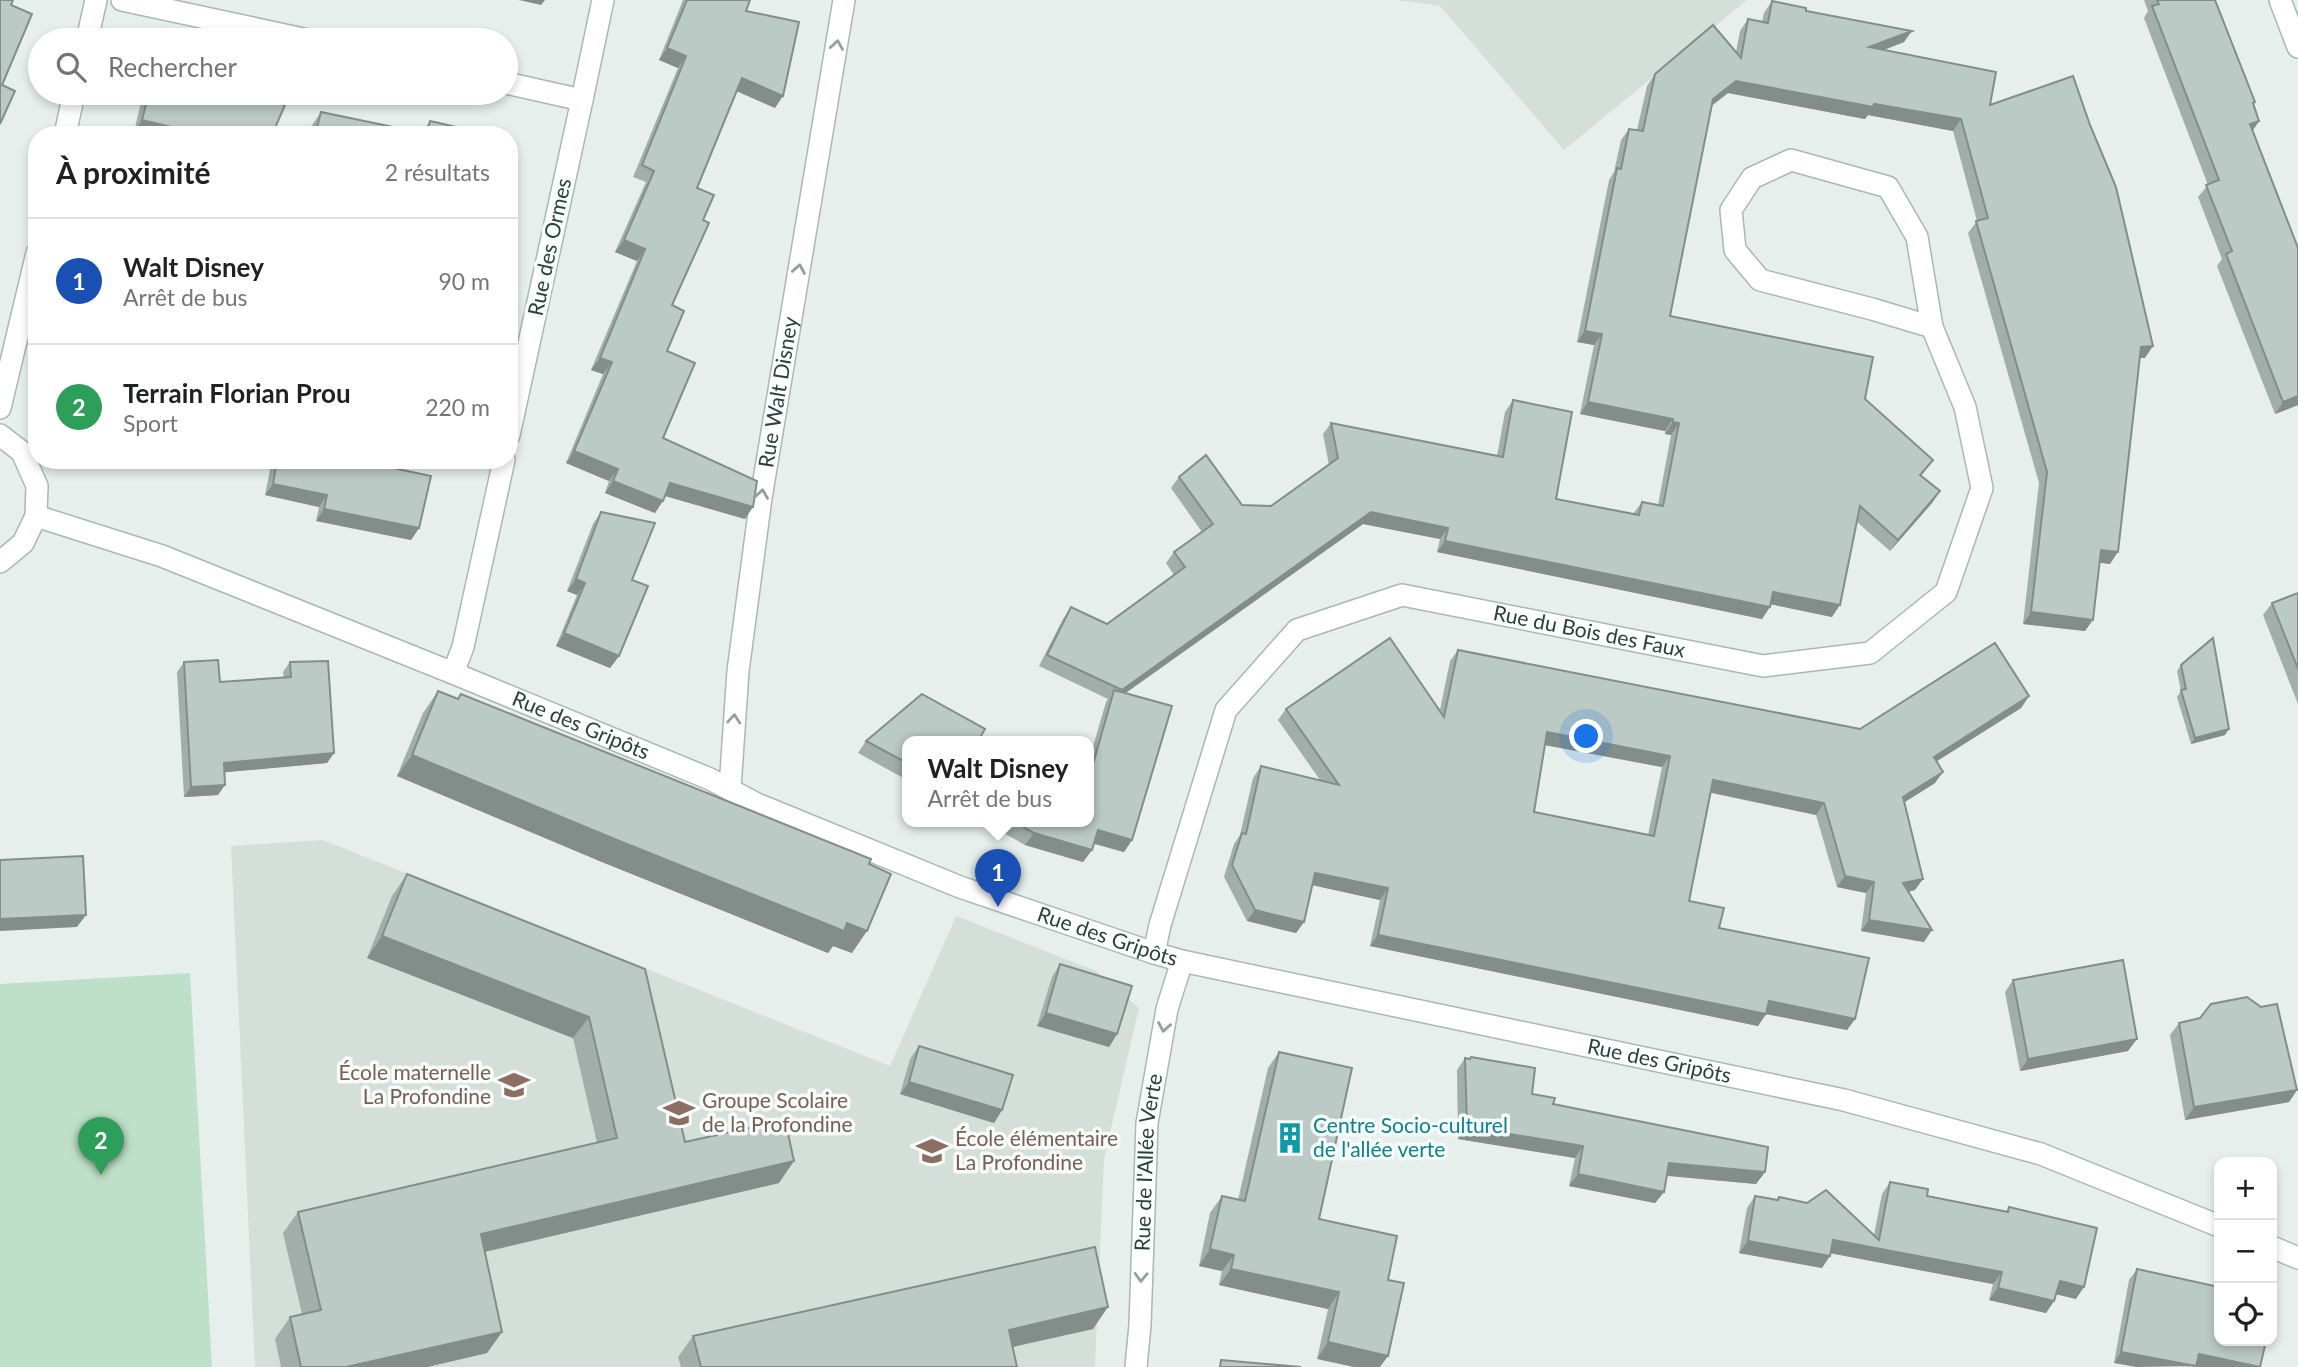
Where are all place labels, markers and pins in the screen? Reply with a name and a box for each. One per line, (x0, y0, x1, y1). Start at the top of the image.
pin: 1 (975, 849, 1021, 907)
place label: École maternelle La Profondine (339, 1059, 491, 1108)
school or university icon: École maternelle La Profondine (497, 1068, 531, 1102)
place label: Groupe Scolaire de la Profondine (702, 1087, 853, 1136)
school or university icon: Groupe Scolaire de la Profondine (662, 1096, 696, 1130)
place label: Centre Socio-culturel de l'allée verte (1313, 1112, 1508, 1161)
pin: 2 (78, 1117, 124, 1175)
building icon: Centre Socio-culturel de l'allée verte (1273, 1121, 1307, 1155)
place label: École élémentaire La Profondine (955, 1125, 1118, 1174)
school or university icon: École élémentaire La Profondine (915, 1134, 949, 1168)

